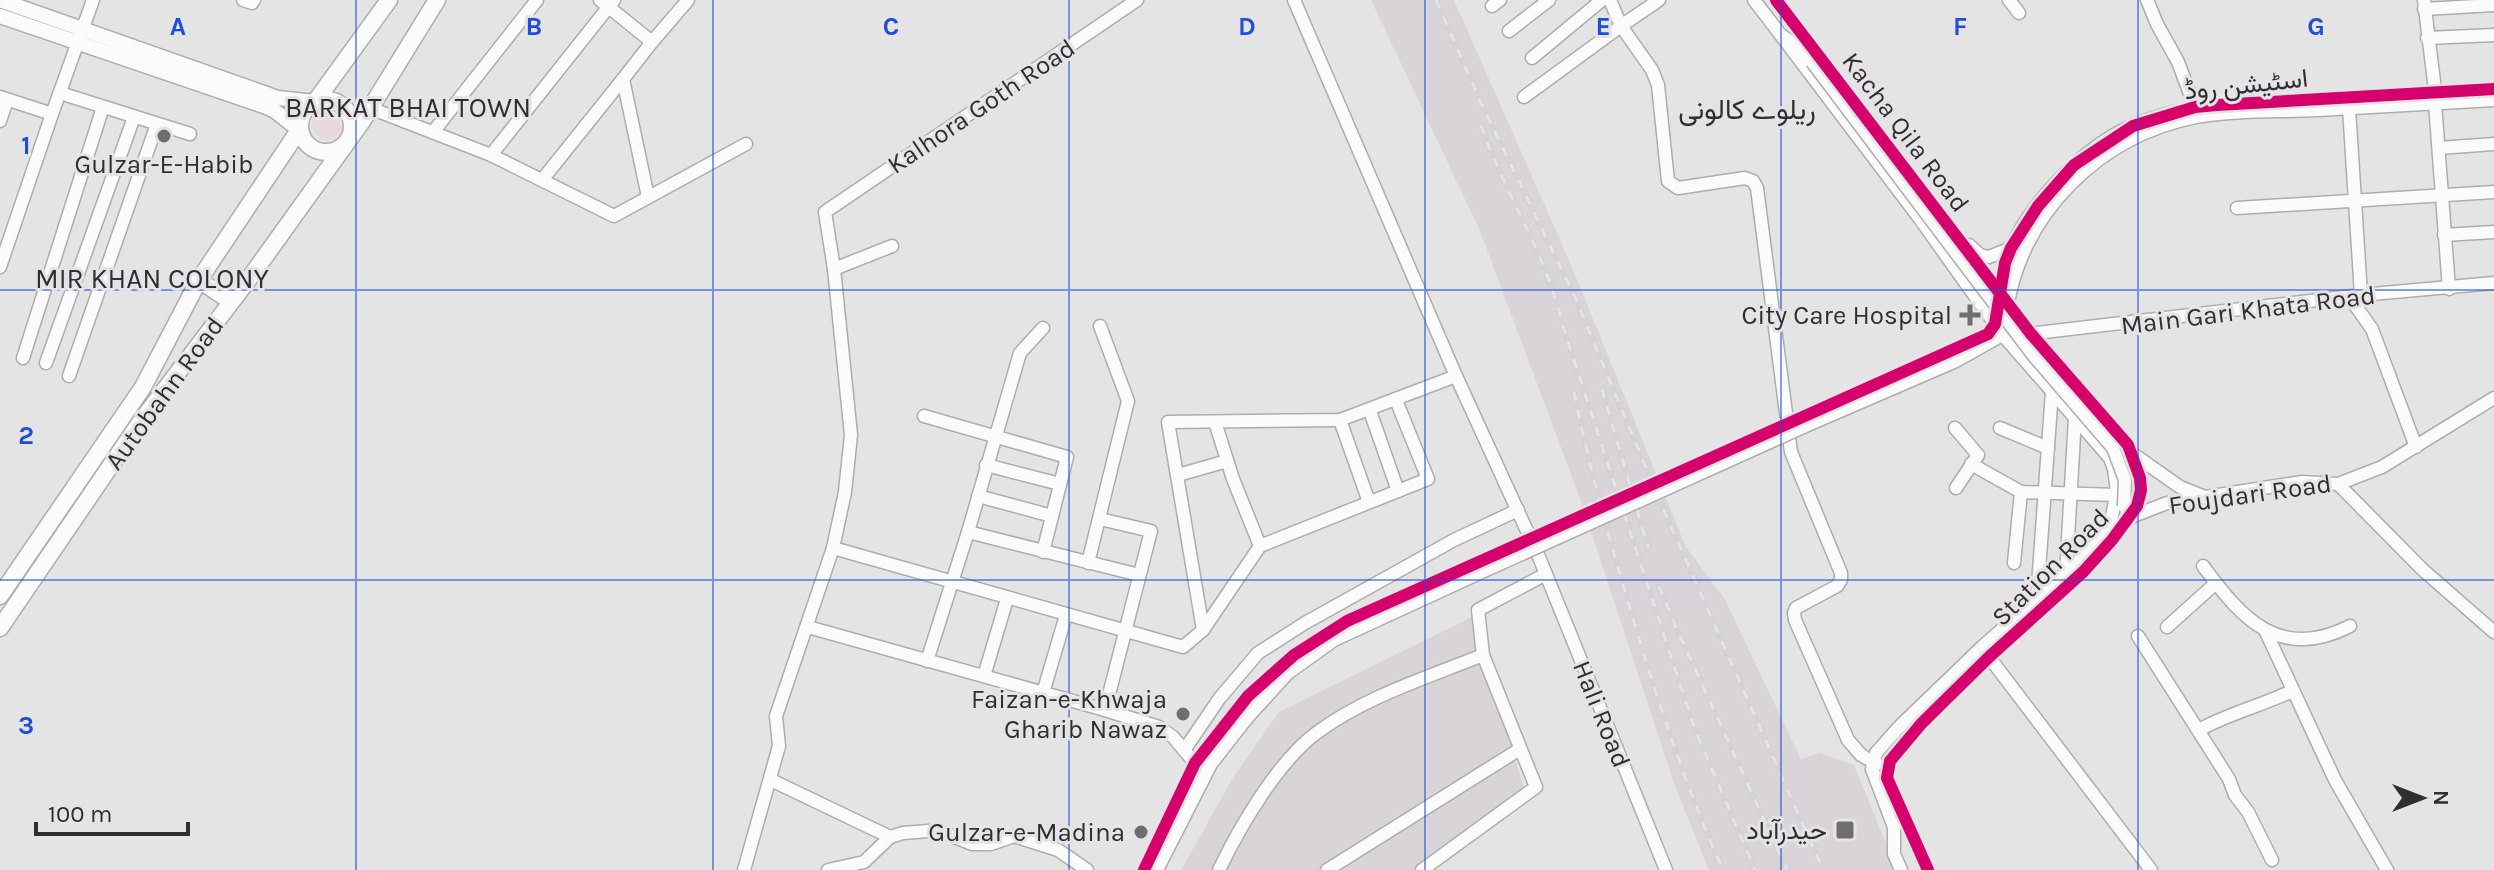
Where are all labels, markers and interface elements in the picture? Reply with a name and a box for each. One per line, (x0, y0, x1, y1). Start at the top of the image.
text: A (170, 11, 186, 42)
text: B (526, 11, 542, 42)
text: C (883, 11, 899, 42)
text: D (1238, 11, 1256, 42)
text: E (1595, 11, 1611, 42)
text: F (1953, 11, 1967, 42)
text: G (2307, 11, 2325, 42)
street label: Kalhora Goth Road (882, 32, 1081, 181)
street label: Kacha Qila Road (1835, 46, 1976, 218)
street label: اسٹیشن روڈ (2183, 63, 2309, 106)
district label: BARKAT BHAI TOWN (285, 91, 531, 124)
district label: ریلوے کالونی (1678, 93, 1816, 127)
marker: Gulzar-E-Habib (155, 127, 173, 145)
text: 1 (21, 130, 31, 161)
place label: Gulzar-E-Habib (75, 149, 253, 180)
district label: MIR KHAN COLONY (35, 262, 270, 295)
street label: Main Gari Khata Road (2119, 279, 2377, 341)
place label: City Care Hospital (1742, 300, 1952, 331)
marker: City Care Hospital (1959, 304, 1981, 326)
street label: Autobahn Road (98, 311, 230, 476)
text: 2 (18, 420, 34, 451)
street label: Foujdari Road (2167, 468, 2333, 521)
street label: Station Road (1985, 502, 2116, 633)
street label: Hali Road (1566, 656, 1637, 772)
place label: Faizan-e-Khwaja Gharib Nawaz (971, 684, 1167, 745)
marker: Faizan-e-Khwaja Gharib Nawaz (1174, 705, 1192, 723)
text: 3 (18, 710, 34, 741)
north arrow (2382, 758, 2462, 838)
scale bar (36, 786, 188, 836)
text: N (2428, 790, 2454, 806)
text: 100 m (48, 800, 113, 828)
place label: حیدرآباد (1746, 815, 1827, 846)
place label: Gulzar-e-Madina (928, 817, 1125, 848)
marker: حیدرآباد (1834, 819, 1856, 841)
marker: Gulzar-e-Madina (1132, 823, 1150, 841)

